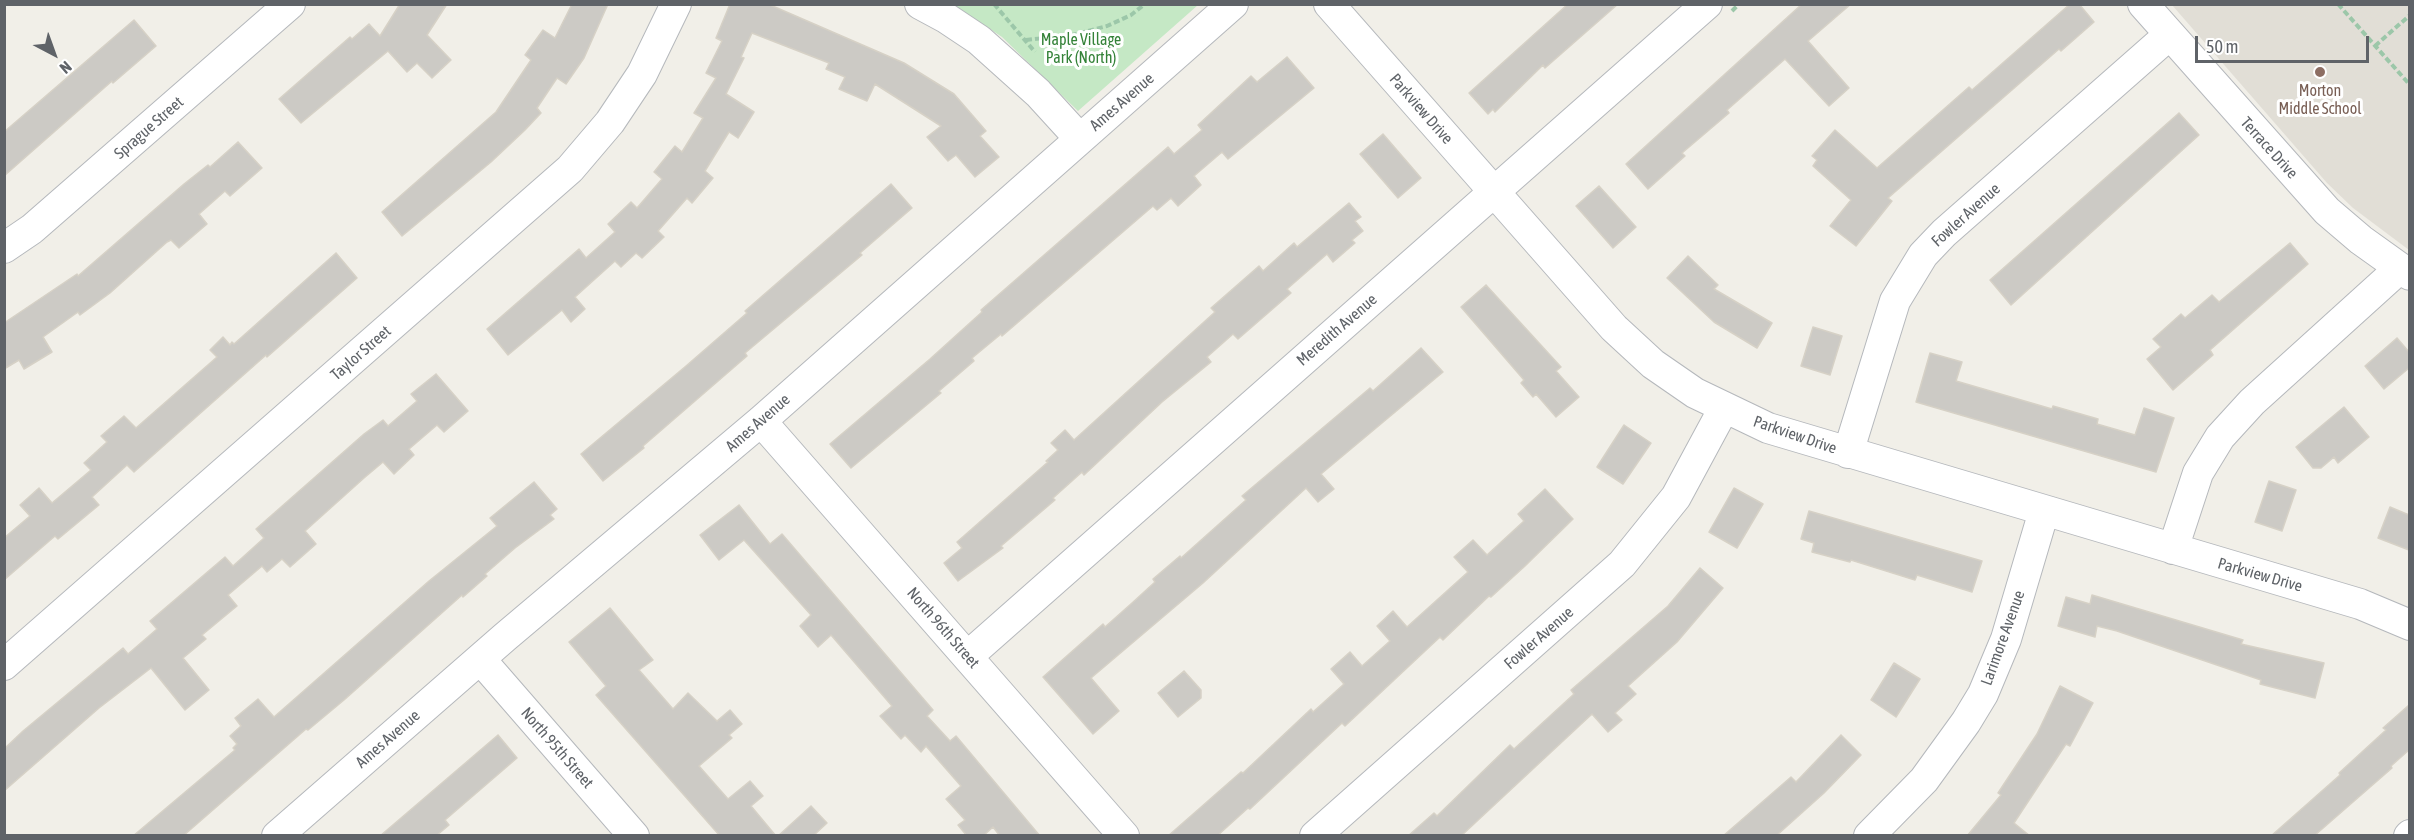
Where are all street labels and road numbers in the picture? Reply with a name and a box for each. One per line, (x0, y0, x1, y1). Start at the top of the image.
street label: Ames Avenue (1086, 69, 1158, 135)
street label: Parkview Drive (1385, 70, 1457, 148)
street label: Sprague Street (111, 93, 187, 163)
street label: Terrace Drive (2236, 113, 2302, 183)
street label: Fowler Avenue (1928, 179, 2004, 251)
street label: Meredith Avenue (1293, 290, 1381, 370)
street label: Taylor Street (327, 322, 395, 384)
street label: Ames Avenue (722, 390, 794, 456)
street label: Parkview Drive (1751, 412, 1839, 458)
street label: Parkview Drive (2216, 554, 2304, 596)
street label: North 96th Street (903, 584, 983, 672)
street label: Larimore Avenue (1977, 588, 2029, 688)
street label: Fowler Avenue (1500, 603, 1578, 673)
street label: North 95th Street (517, 704, 597, 792)
street label: Ames Avenue (352, 706, 424, 772)

